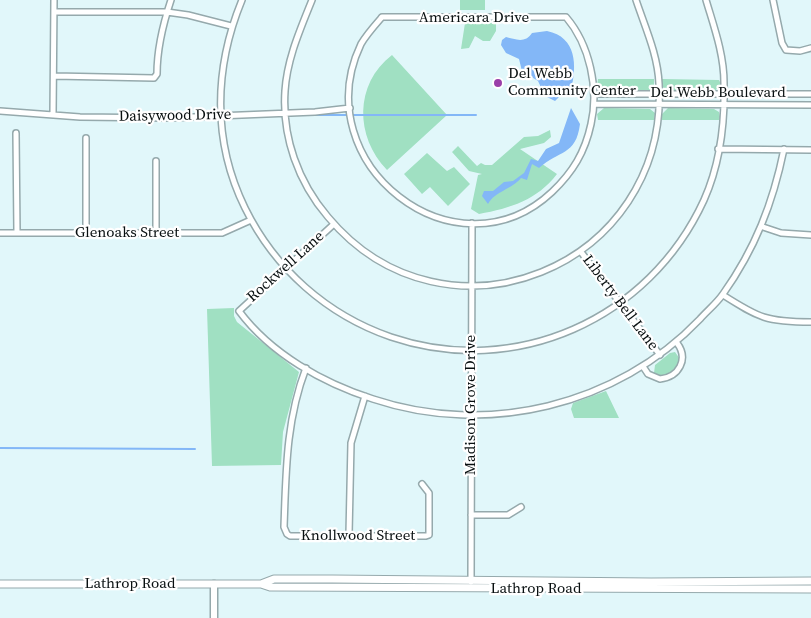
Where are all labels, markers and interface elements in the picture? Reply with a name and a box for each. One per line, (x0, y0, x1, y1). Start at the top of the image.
street label: Americara Drive (419, 9, 529, 27)
place label: Del Webb Community Center (508, 65, 636, 100)
marker: Del Webb Community Center (492, 77, 504, 89)
street label: Del Webb Boulevard (650, 84, 786, 102)
street label: Daisywood Drive (118, 106, 232, 126)
street label: Glenoaks Street (75, 224, 179, 242)
street label: Rockwell Lane (244, 228, 328, 306)
street label: Liberty Bell Lane (578, 252, 662, 354)
street label: Madison Grove Drive (462, 335, 480, 475)
street label: Knollwood Street (301, 527, 415, 545)
street label: Lathrop Road (85, 575, 175, 593)
street label: Lathrop Road (491, 580, 581, 598)

